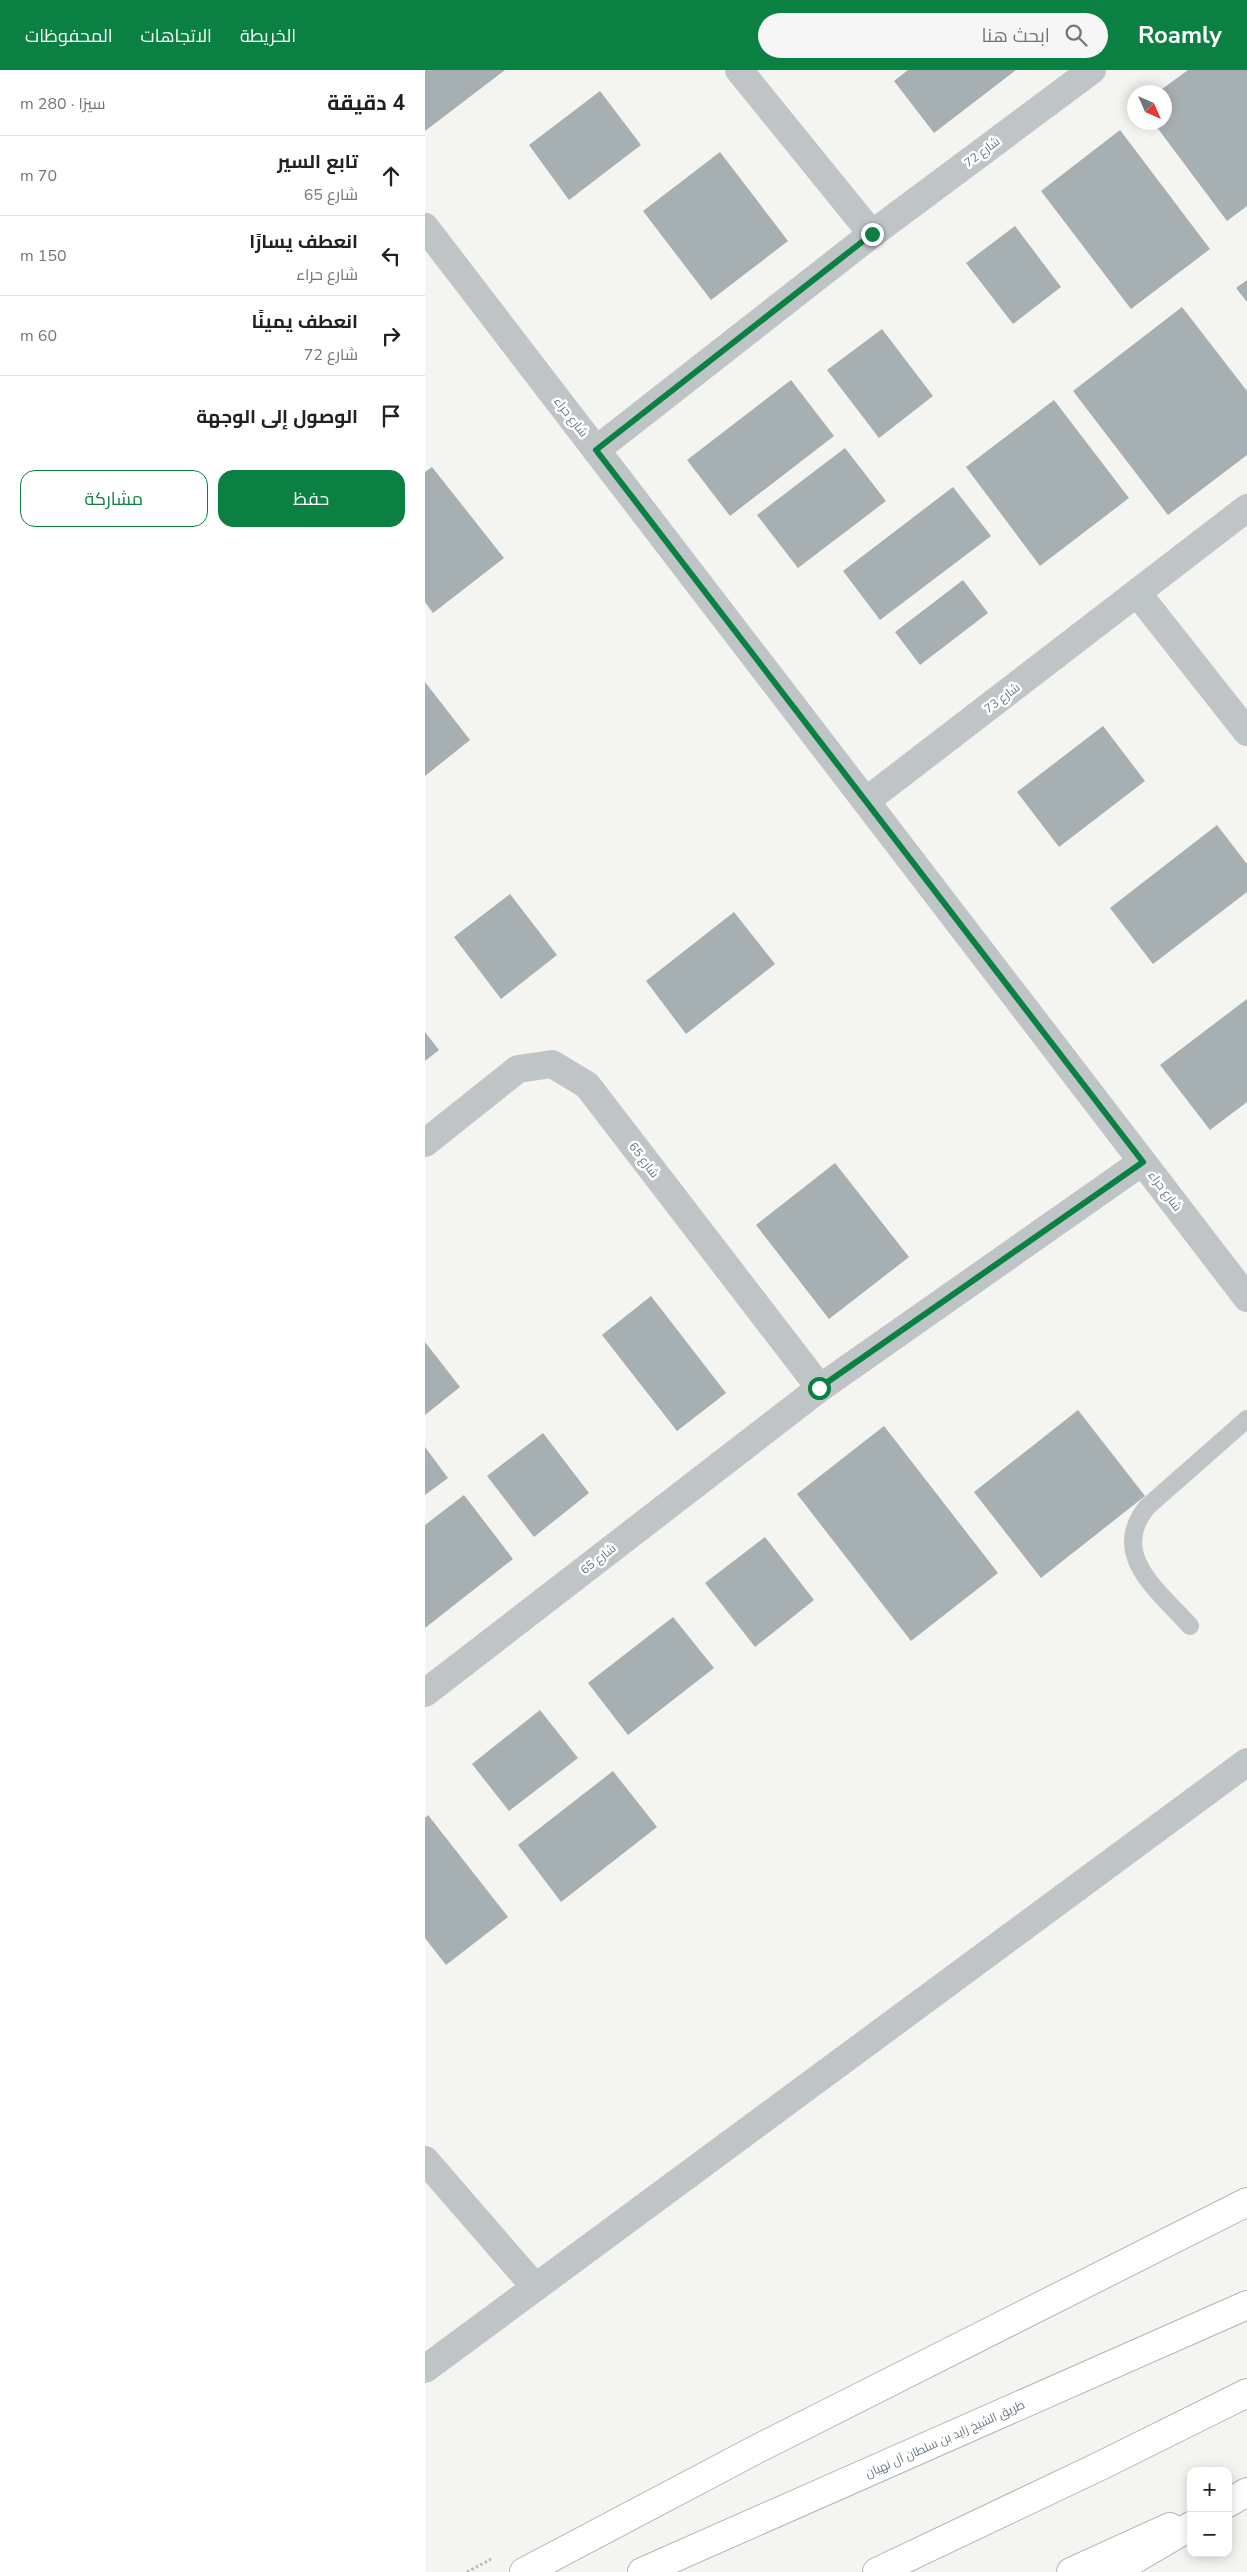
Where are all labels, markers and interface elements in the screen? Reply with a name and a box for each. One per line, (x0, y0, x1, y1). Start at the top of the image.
search box (758, 13, 1108, 58)
text: Roamly (1138, 19, 1222, 51)
icon: search (1062, 21, 1090, 49)
text: ابحث هنا (982, 23, 1050, 49)
text: المحفوظات (25, 24, 113, 48)
text: الاتجاهات (141, 24, 212, 48)
text: الخريطة (240, 24, 296, 48)
north arrow (1127, 85, 1172, 130)
text: 4 دقيقة (327, 89, 405, 117)
text: سيرًا · 280 m (20, 93, 106, 115)
street label: شارع 72 (961, 133, 1003, 171)
text: تابع السير (277, 149, 358, 175)
icon: ahead (377, 162, 405, 190)
text: 70 m (20, 165, 57, 187)
text: شارع 65 (304, 184, 358, 206)
route end (861, 223, 884, 246)
text: انعطف يسارًا (249, 229, 358, 255)
icon: left (377, 242, 405, 270)
text: 150 m (20, 245, 67, 267)
text: شارع حراء (296, 264, 358, 286)
text: انعطف يمينًا (252, 309, 358, 335)
icon: right (377, 322, 405, 350)
text: 60 m (20, 325, 57, 347)
text: شارع 72 (304, 344, 358, 366)
street label: شارع حراء (550, 394, 592, 440)
icon: arrive (377, 402, 405, 430)
text: الوصول إلى الوجهة (196, 404, 358, 430)
button: مشاركة (20, 470, 208, 527)
button: حفظ (218, 470, 405, 527)
street label: شارع 73 (981, 679, 1023, 717)
street label: شارع 65 (625, 1139, 663, 1181)
street label: شارع حراء (1145, 1168, 1185, 1214)
route start (808, 1377, 831, 1400)
street label: شارع 65 (577, 1540, 619, 1578)
street label: طريق الشيخ زايد بن سلطان آل نهيان (863, 2396, 1027, 2481)
map controls (1187, 2467, 1232, 2557)
button: + (1187, 2467, 1232, 2512)
button: − (1187, 2512, 1232, 2557)

